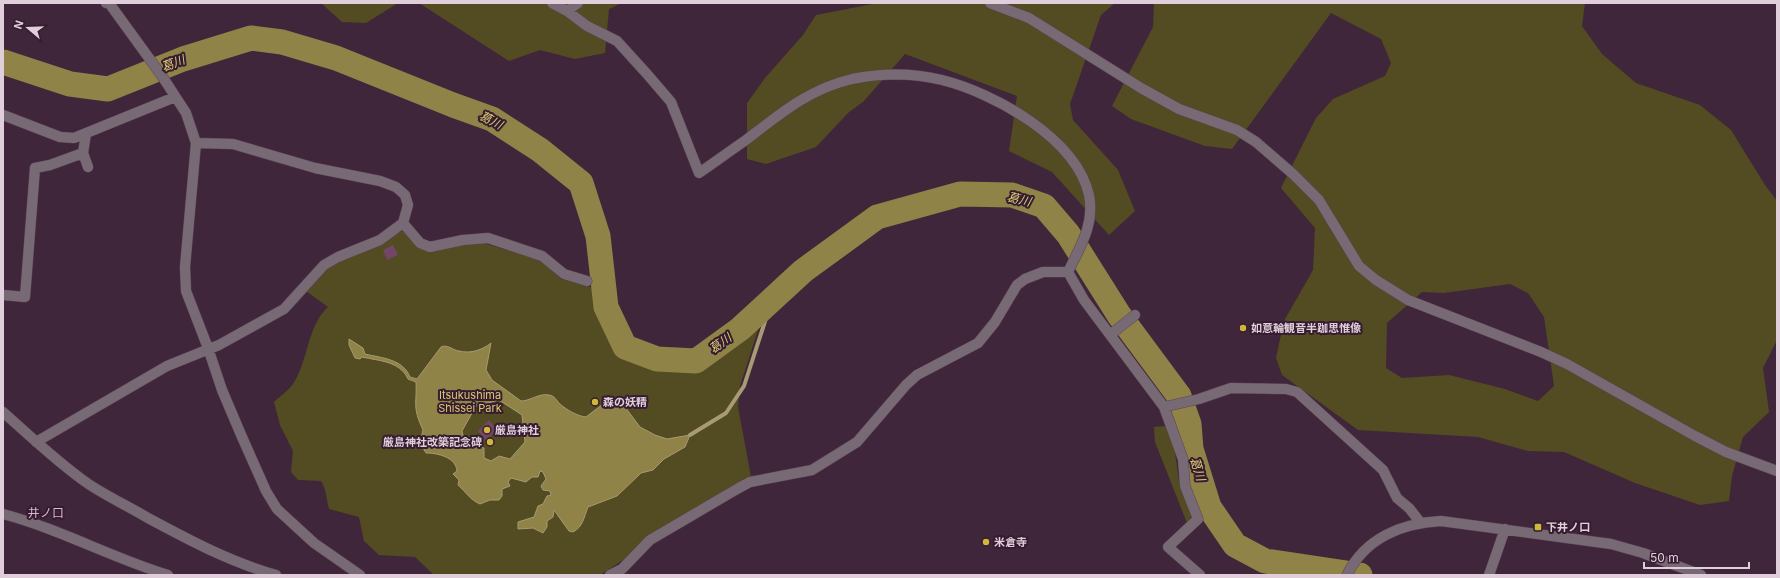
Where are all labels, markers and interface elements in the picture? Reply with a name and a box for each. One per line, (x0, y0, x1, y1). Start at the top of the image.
north arrow (8, 8, 48, 48)
text: N (11, 18, 27, 31)
water label: 葛川 (159, 51, 189, 74)
water label: 葛川 (477, 108, 507, 133)
water label: 葛川 (1006, 189, 1034, 210)
place label: 如意輪観音半跏思惟像 (1251, 321, 1361, 335)
marker: 如意輪観音半跏思惟像 (1238, 323, 1248, 333)
water label: 葛川 (706, 329, 736, 356)
park label: Itsukushima Shissei Park (438, 388, 502, 415)
place label: 森の妖精 (603, 395, 647, 409)
marker: 森の妖精 (590, 397, 600, 407)
place label: 厳島神社 (495, 423, 539, 437)
marker: 厳島神社 (482, 425, 492, 435)
place label: 厳島神社改築記念碑 (383, 435, 482, 449)
marker: 厳島神社改築記念碑 (485, 437, 495, 447)
water label: 葛川 (1187, 455, 1209, 485)
district label: 井ノ口 (28, 505, 64, 520)
place label: 下井ノ口 (1546, 520, 1590, 534)
marker: 下井ノ口 (1533, 522, 1543, 532)
place label: 米倉寺 (994, 535, 1027, 549)
marker: 米倉寺 (981, 537, 991, 547)
scale bar (1644, 544, 1749, 570)
text: 50 m (1650, 550, 1679, 565)

